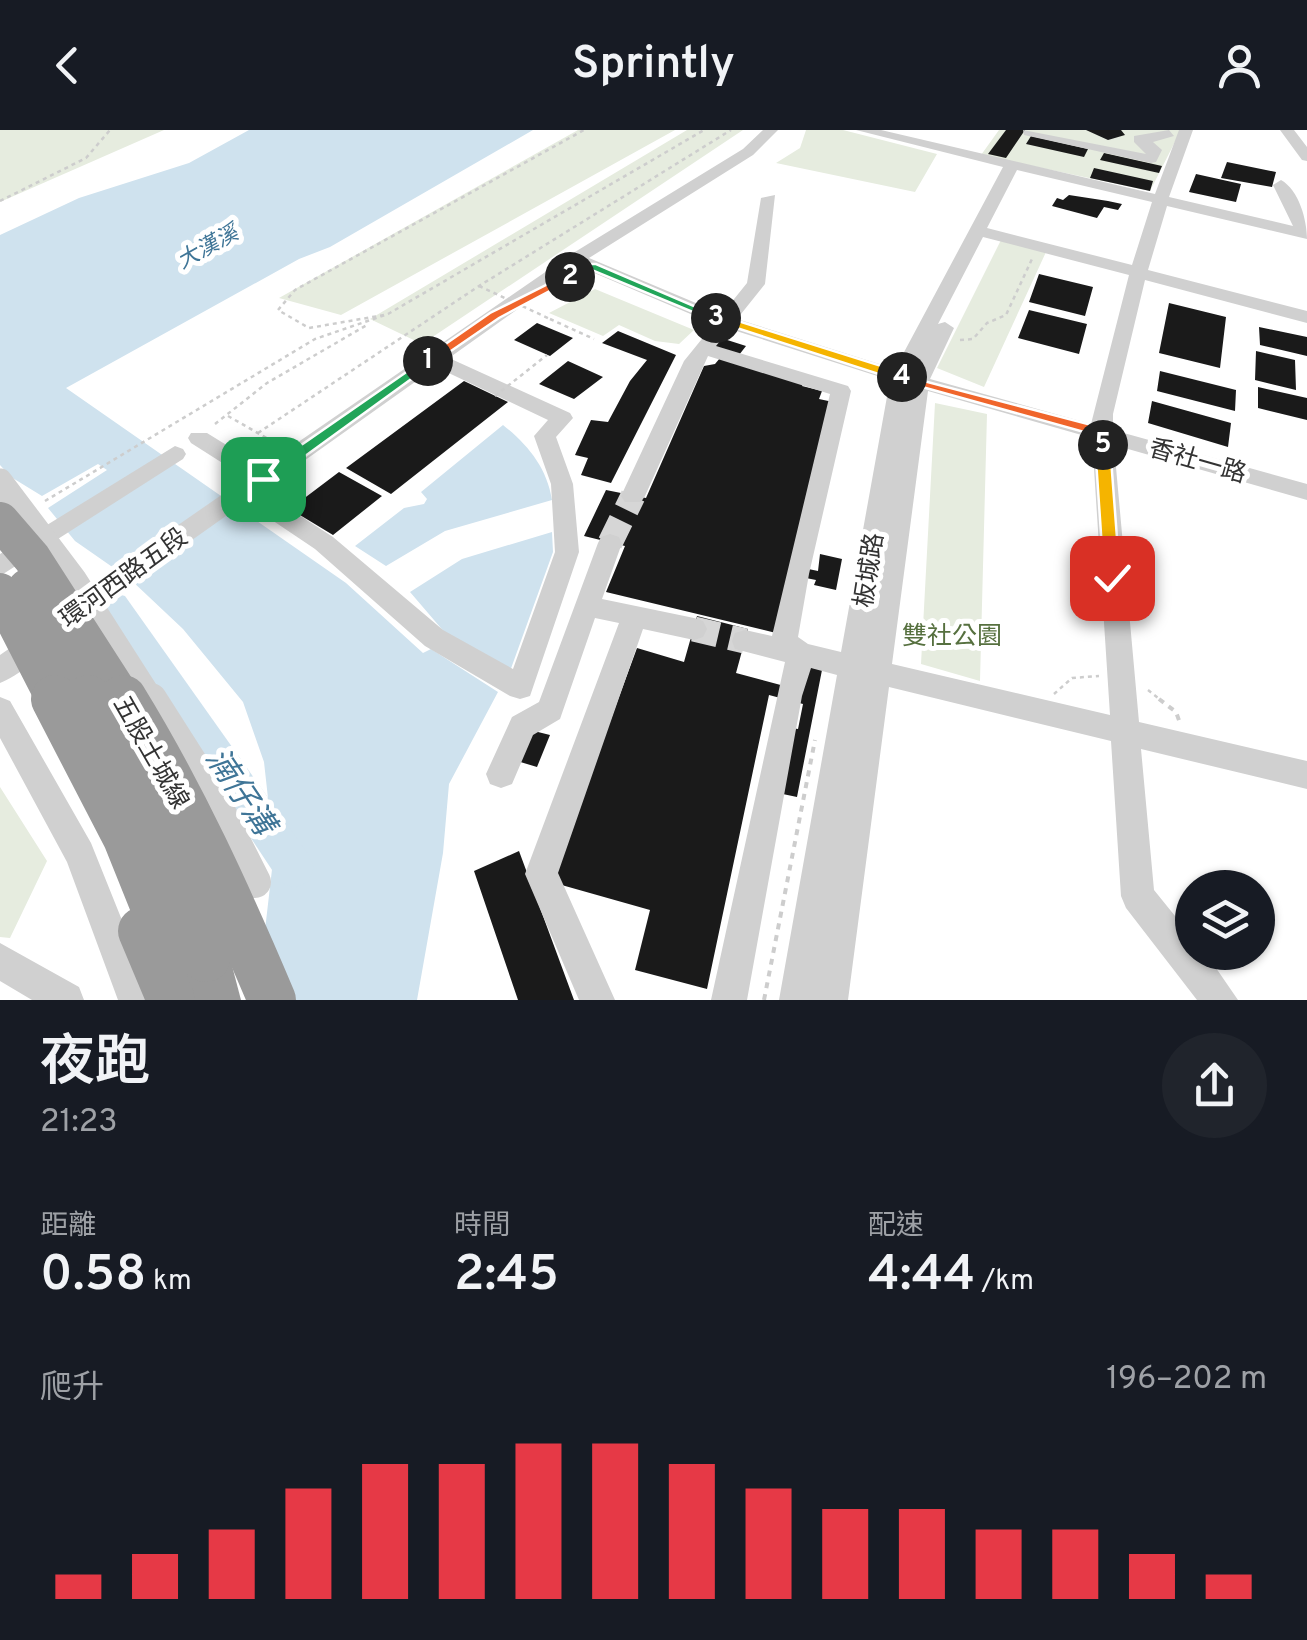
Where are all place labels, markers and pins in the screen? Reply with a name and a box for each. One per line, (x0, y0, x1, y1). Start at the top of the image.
pin: 2 (545, 252, 595, 302)
pin: 3 (691, 293, 741, 343)
pin: 1 (403, 336, 453, 386)
pin: 4 (877, 352, 927, 402)
pin: 5 (1078, 420, 1128, 470)
pin (221, 437, 306, 522)
pin (1070, 536, 1155, 621)

